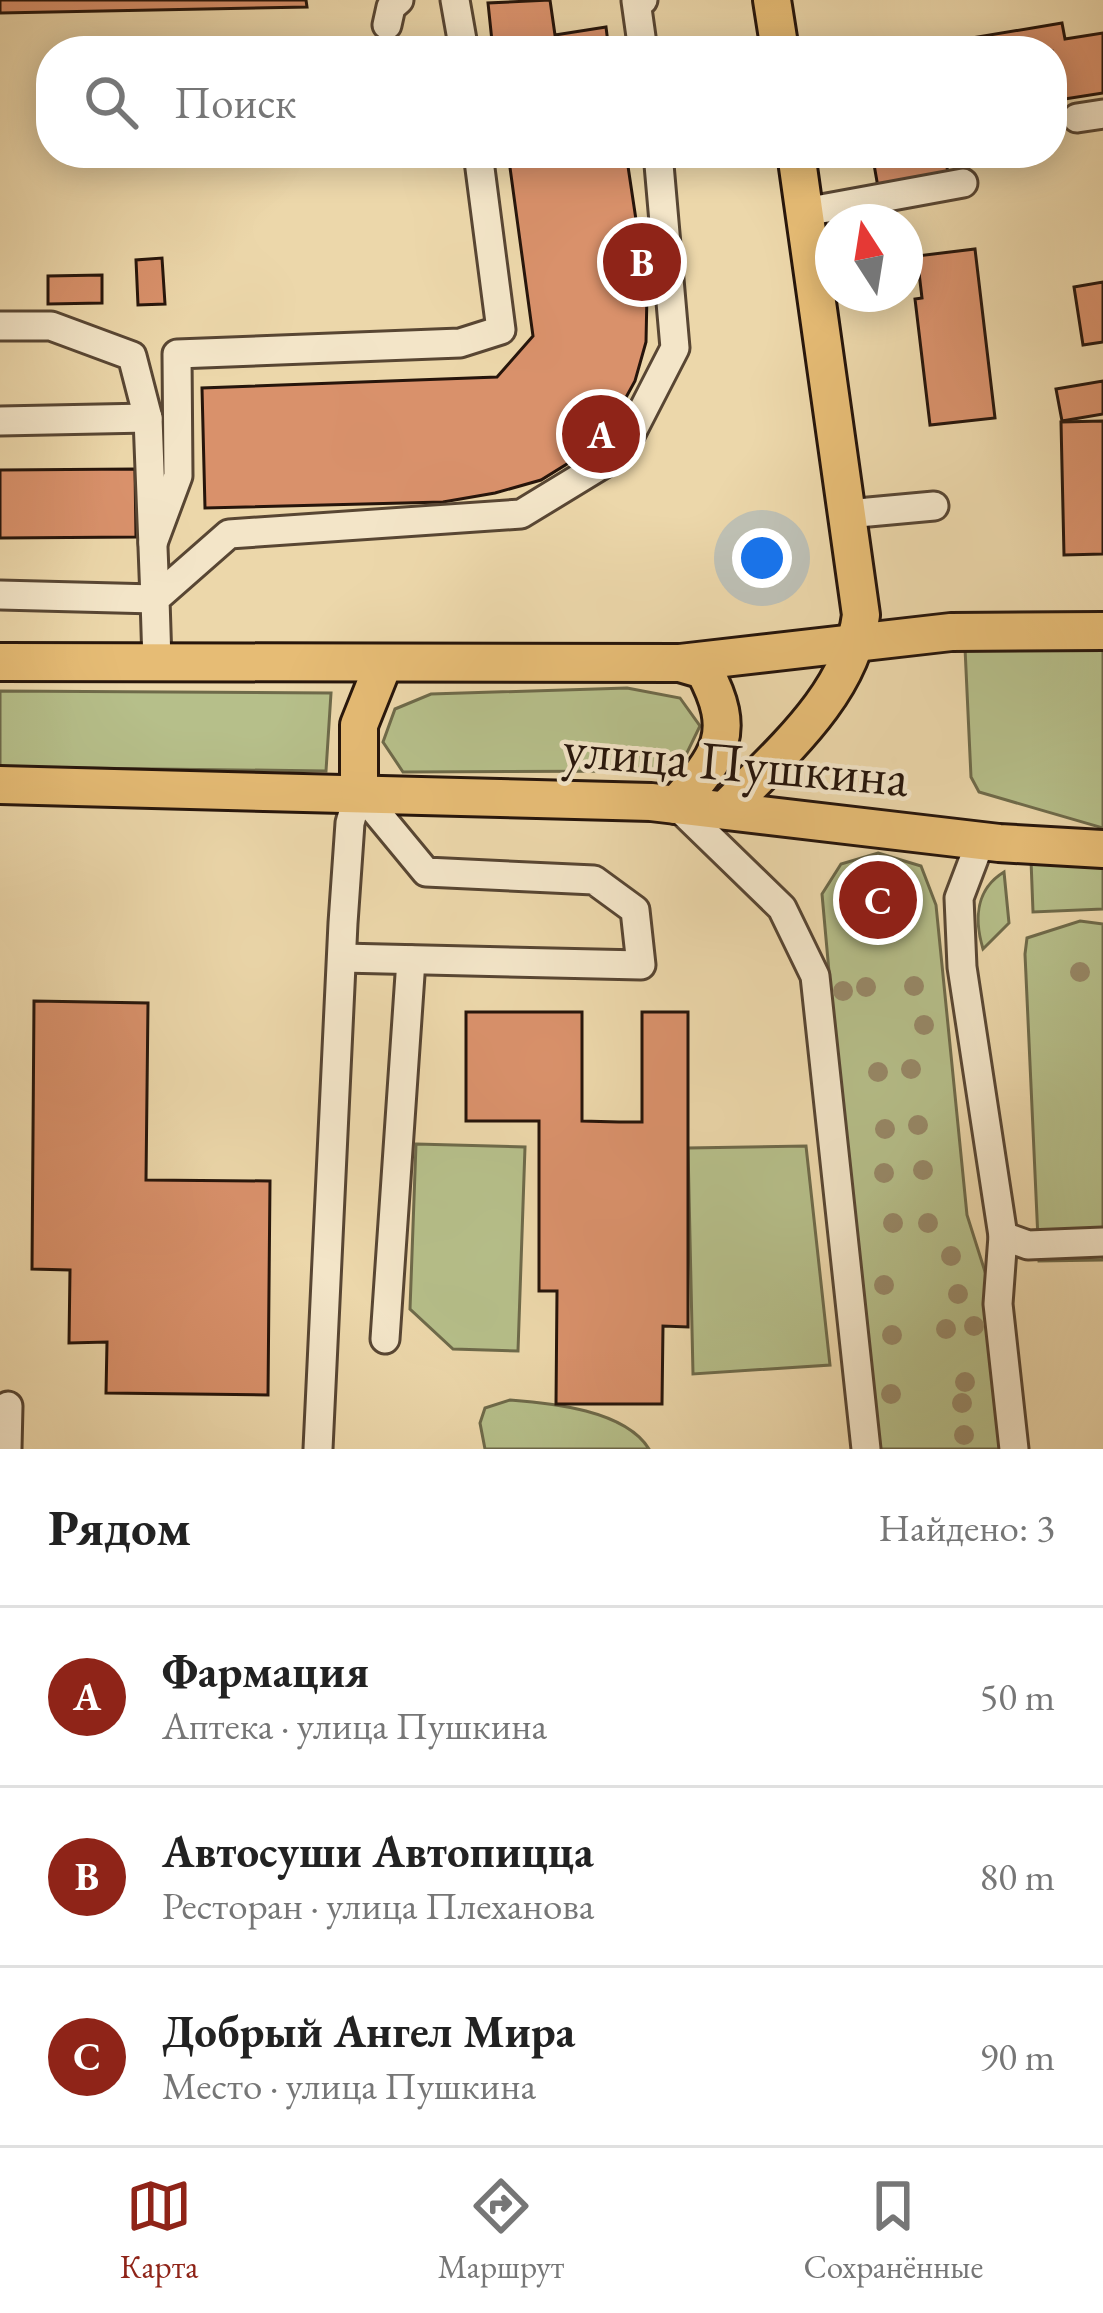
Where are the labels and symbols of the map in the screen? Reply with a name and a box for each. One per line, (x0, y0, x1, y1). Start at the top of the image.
north arrow (815, 204, 923, 312)
pin: B (603, 217, 681, 307)
pin: A (562, 389, 640, 479)
your location (732, 528, 792, 588)
street label: улица Пушкина (560, 712, 912, 812)
pin: C (839, 855, 917, 945)

